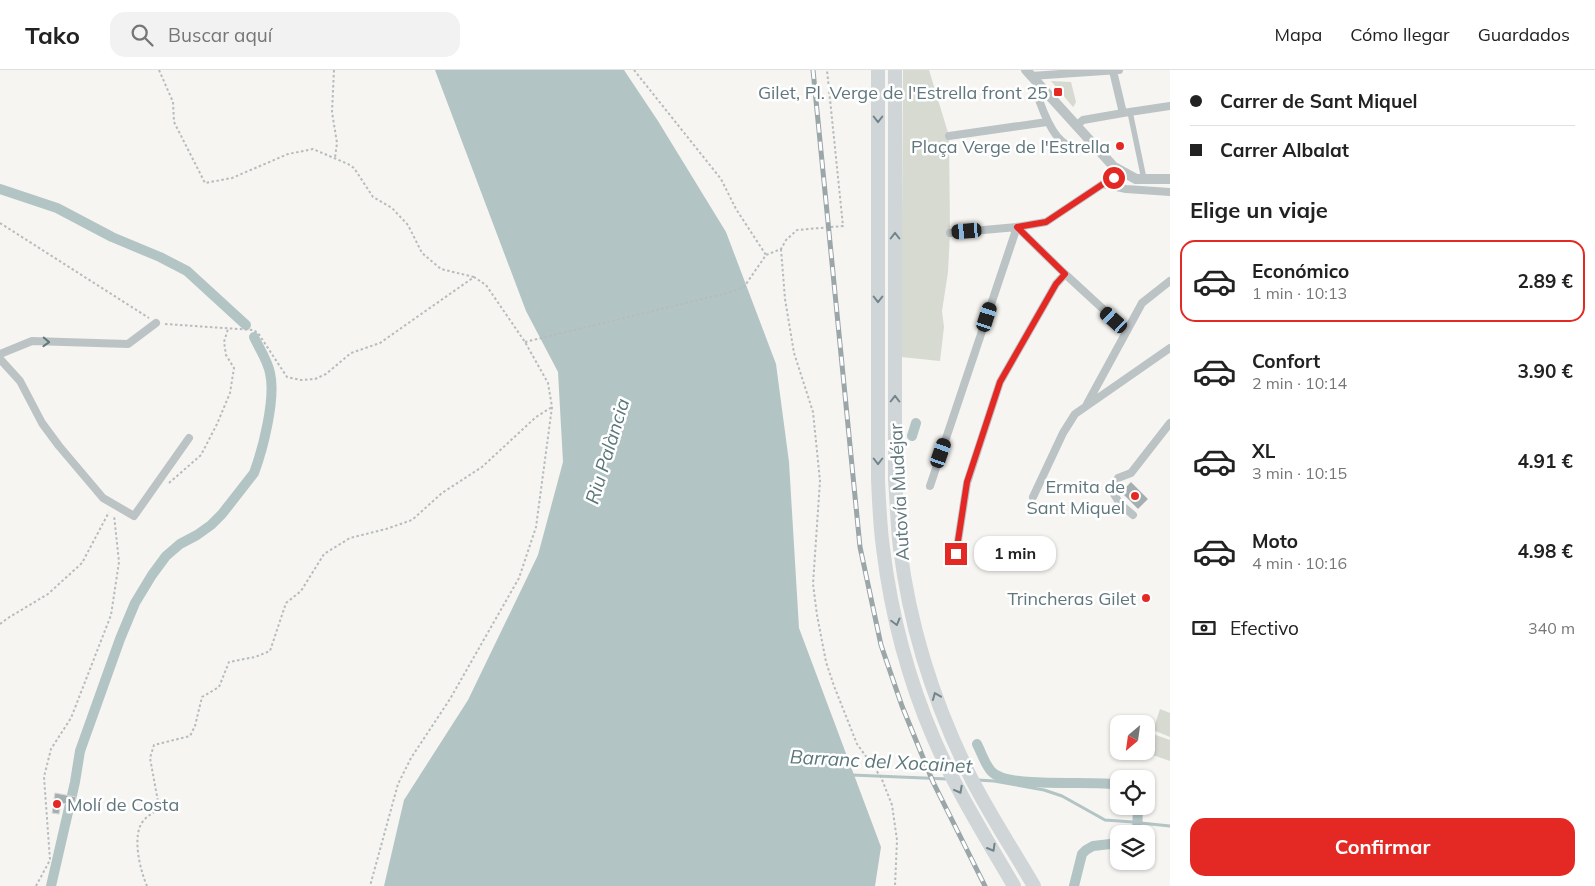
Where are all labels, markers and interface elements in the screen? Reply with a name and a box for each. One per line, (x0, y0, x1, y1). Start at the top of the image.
search box (110, 12, 460, 57)
text: Tako (25, 20, 80, 50)
icon: search (128, 21, 156, 49)
text: Buscar aquí (168, 23, 272, 47)
text: Mapa (1274, 23, 1322, 46)
text: Cómo llegar (1350, 23, 1450, 46)
text: Guardados (1478, 23, 1570, 46)
place label: Gilet, Pl. Verge de l'Estrella front 25 (758, 81, 1048, 104)
marker: Gilet, Pl. Verge de l'Estrella front 25 (1052, 86, 1064, 98)
text: Carrer de Sant Miquel (1220, 89, 1418, 113)
one-way arrow (873, 115, 883, 123)
place label: Plaça Verge de l'Estrella (911, 135, 1110, 158)
text: Carrer Albalat (1220, 138, 1349, 162)
marker: Plaça Verge de l'Estrella (1114, 140, 1126, 152)
route start (1103, 167, 1125, 189)
text: Elige un viaje (1190, 196, 1328, 224)
car (951, 222, 982, 240)
one-way arrow (890, 232, 900, 240)
icon: car (1192, 259, 1237, 304)
text: Económico (1252, 259, 1349, 283)
text: 2.89 € (1517, 269, 1573, 293)
text: 1 min · 10:13 (1252, 283, 1347, 303)
one-way arrow (873, 295, 883, 303)
car (975, 300, 998, 334)
car (1097, 304, 1130, 336)
one-way arrow (42, 337, 50, 347)
icon: car (1192, 349, 1237, 394)
text: Confort (1252, 349, 1320, 373)
text: 3.90 € (1517, 359, 1573, 383)
text: 2 min · 10:14 (1252, 373, 1347, 393)
one-way arrow (890, 394, 900, 402)
water label: Riu Palància (580, 395, 634, 507)
street label: Autovía Mudéjar (884, 422, 914, 561)
car (929, 436, 952, 470)
icon: car (1192, 439, 1237, 484)
text: XL (1252, 439, 1275, 463)
text: 4.91 € (1517, 449, 1573, 473)
one-way arrow (873, 458, 883, 465)
text: 3 min · 10:15 (1252, 463, 1347, 483)
place label: Ermita de Sant Miquel (1026, 475, 1125, 519)
marker: Ermita de Sant Miquel (1129, 490, 1141, 502)
icon: car (1192, 529, 1237, 574)
text: Moto (1252, 529, 1298, 553)
callout: 1 min (974, 536, 1056, 572)
text: 4.98 € (1517, 539, 1573, 563)
route end (945, 543, 967, 565)
text: 1 min (994, 543, 1036, 563)
text: 4 min · 10:16 (1252, 553, 1347, 573)
place label: Trincheras Gilet (1007, 587, 1136, 610)
marker: Trincheras Gilet (1140, 592, 1152, 604)
icon: cash (1190, 614, 1218, 642)
text: Efectivo (1230, 616, 1299, 640)
one-way arrow (890, 618, 901, 627)
text: 340 m (1528, 618, 1575, 638)
one-way arrow (932, 692, 942, 701)
north arrow (1110, 715, 1155, 760)
map controls (1110, 715, 1155, 870)
water label: Barranc del Xocainet (789, 744, 974, 778)
button: locate (1110, 770, 1155, 815)
one-way arrow (953, 785, 963, 794)
place label: Molí de Costa (67, 793, 179, 816)
marker: Molí de Costa (51, 798, 63, 810)
button: Confirmar (1190, 818, 1575, 876)
button: layers (1110, 825, 1155, 870)
one-way arrow (985, 843, 995, 852)

